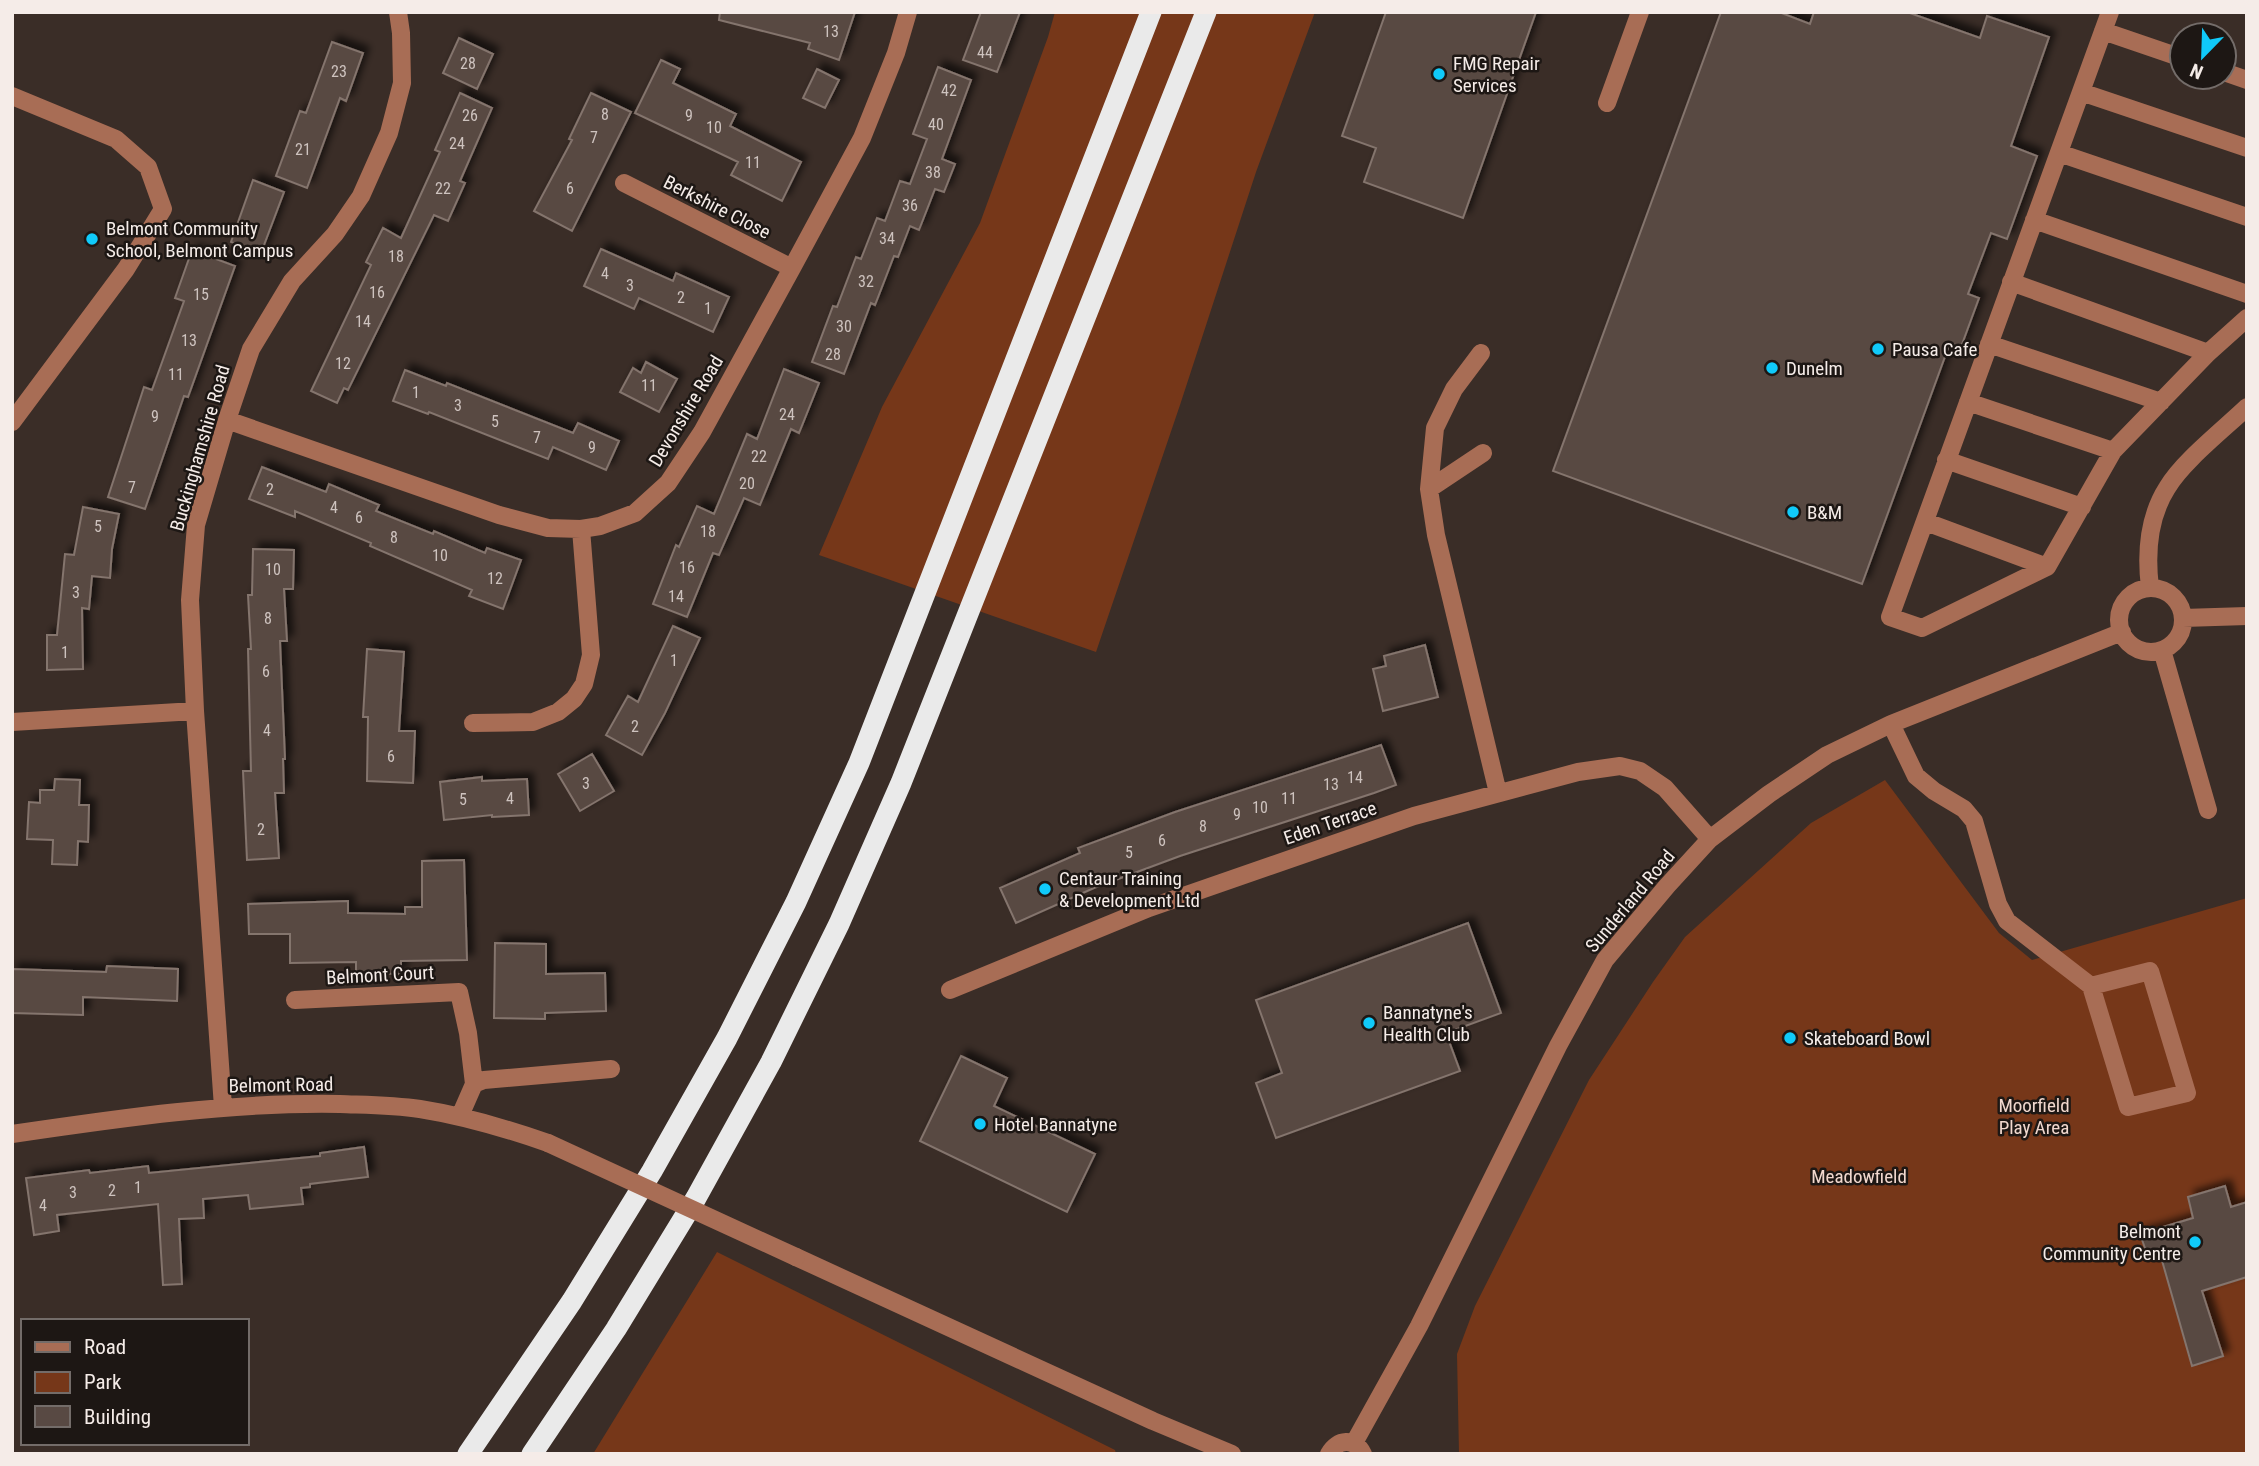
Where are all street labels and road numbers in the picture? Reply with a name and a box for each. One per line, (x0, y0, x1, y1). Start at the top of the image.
street label: Berkshire Close (660, 170, 774, 244)
street label: Devonshire Road (644, 351, 728, 471)
street label: Buckinghamshire Road (165, 362, 235, 534)
street label: Eden Terrace (1281, 796, 1380, 850)
street label: Sunderland Road (1580, 845, 1680, 957)
street label: Belmont Court (325, 961, 435, 989)
street label: Belmont Road (228, 1073, 334, 1097)

